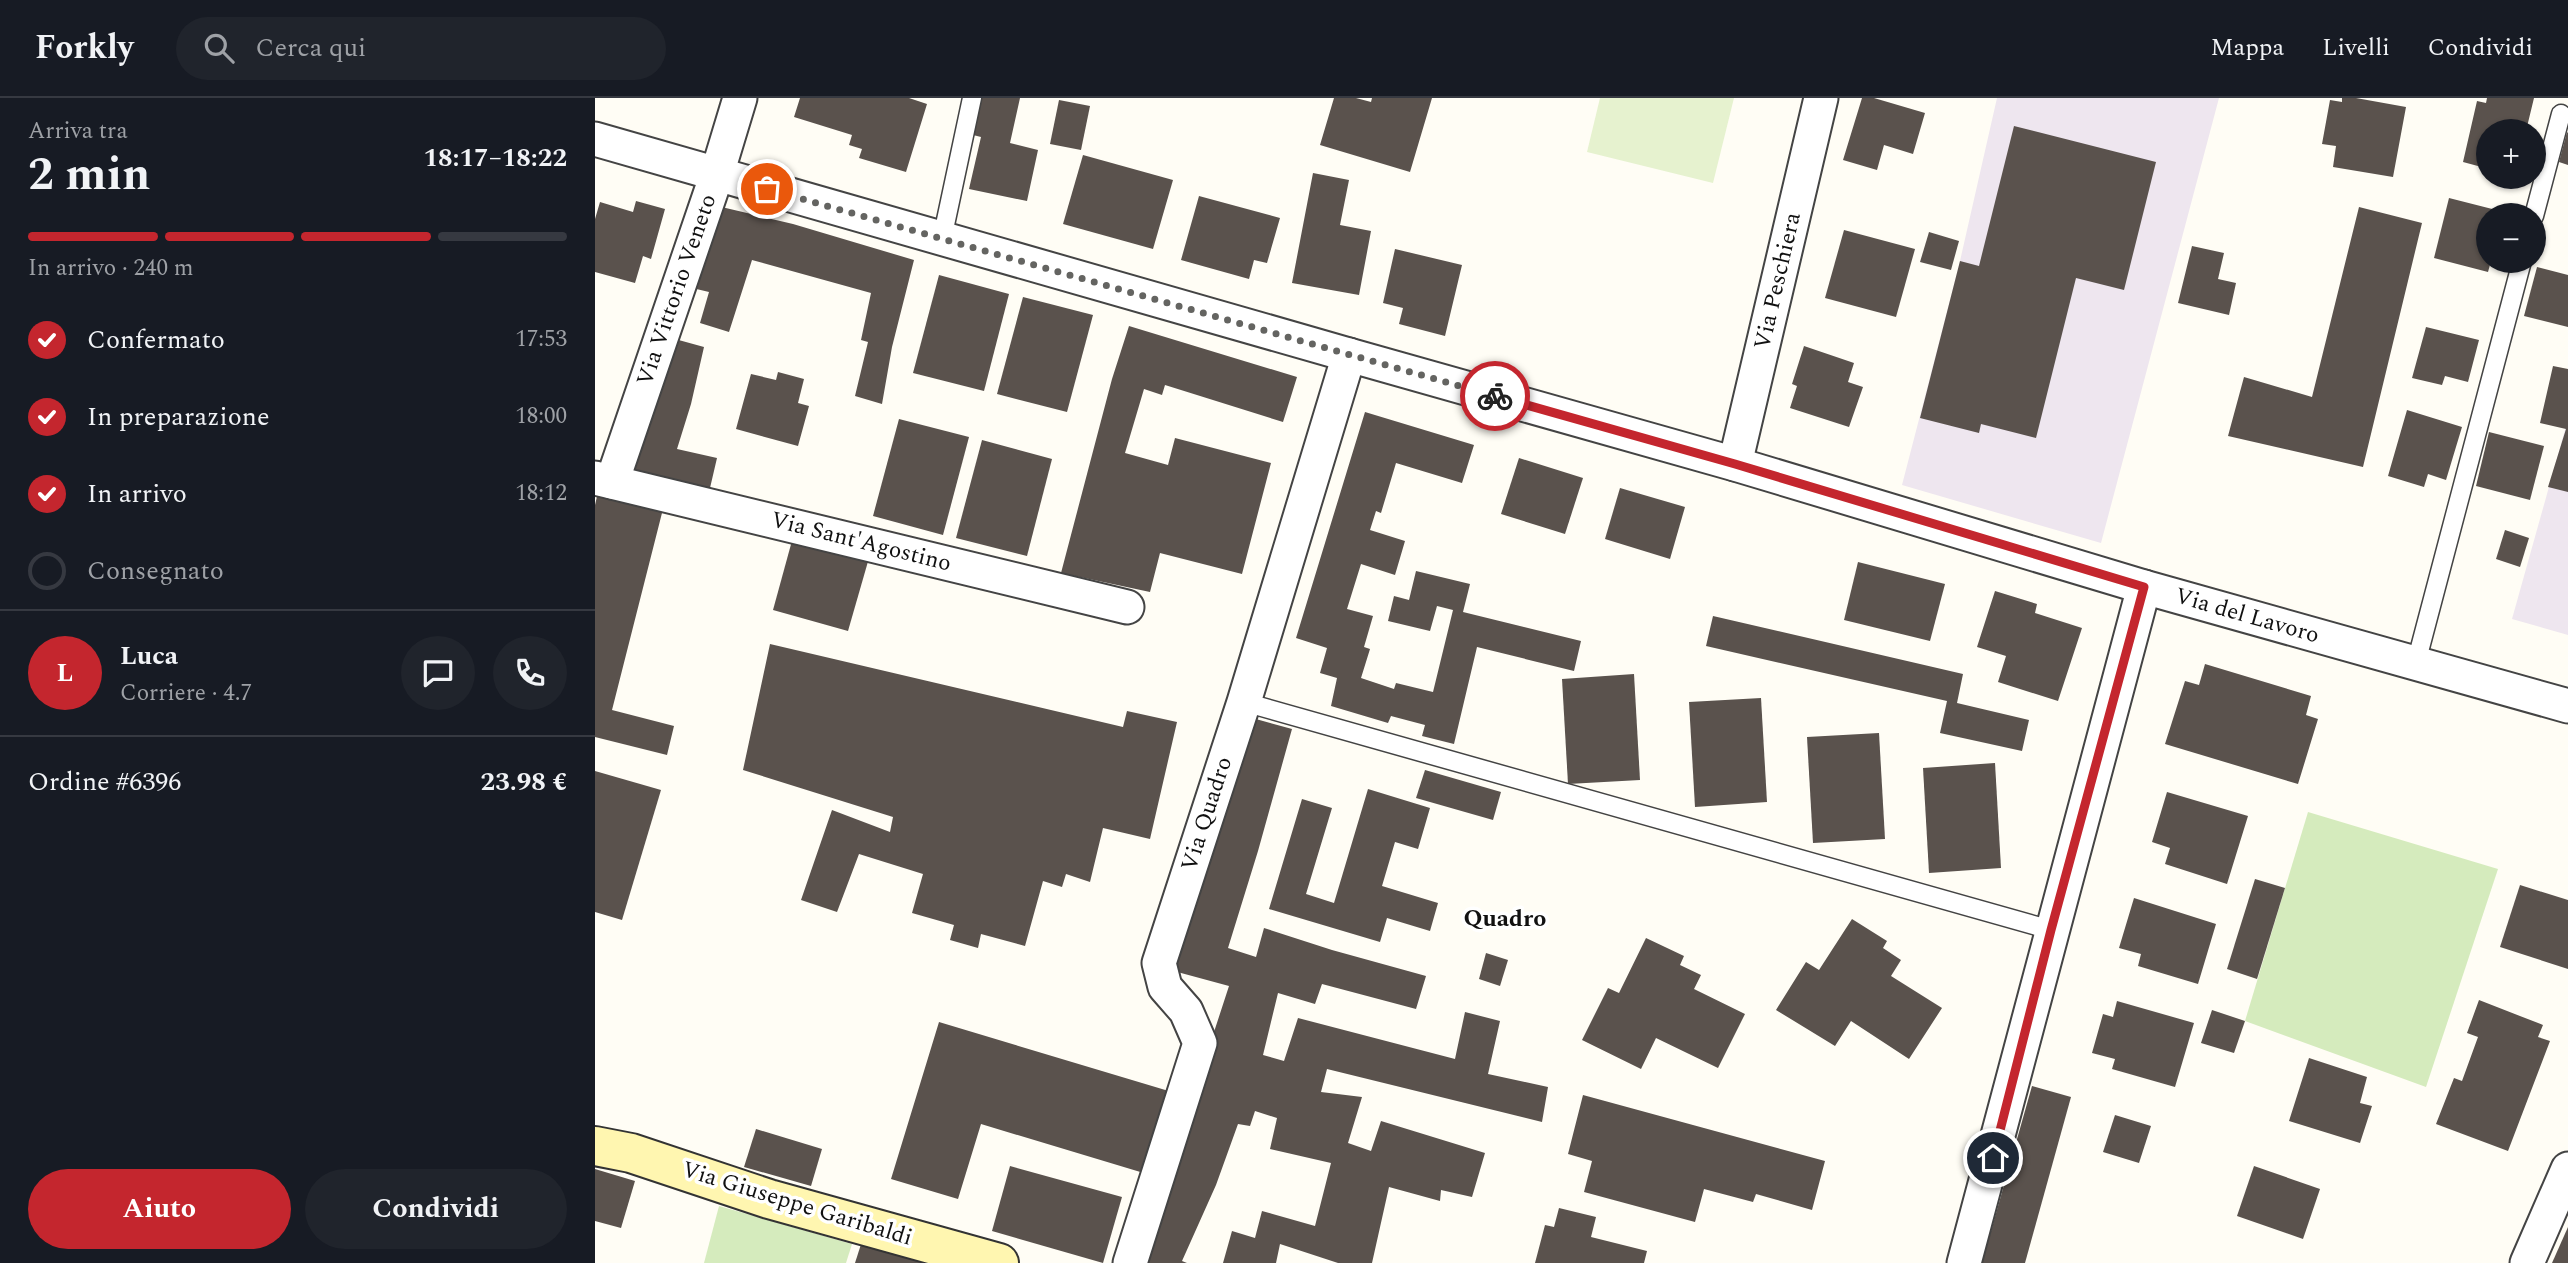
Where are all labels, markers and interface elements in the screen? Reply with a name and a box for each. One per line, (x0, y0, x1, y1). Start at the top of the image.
search box (176, 17, 666, 80)
text: Forkly (35, 23, 134, 73)
text: Cerca qui (256, 28, 366, 68)
icon: search (200, 29, 238, 67)
text: Mappa (2210, 30, 2284, 66)
text: Livelli (2322, 30, 2390, 66)
text: Condividi (2428, 30, 2533, 66)
text: Arriva tra (28, 114, 128, 149)
map controls (2476, 119, 2546, 273)
button: + (2476, 119, 2546, 189)
text: 18:17–18:22 (423, 138, 567, 178)
text: 2 min (28, 140, 150, 210)
pin (737, 159, 797, 219)
icon: bag (748, 170, 786, 208)
street label: Via Vittorio Veneto (628, 189, 726, 391)
button: − (2476, 203, 2546, 273)
street label: Via Peschiera (1745, 209, 1811, 353)
text: In arrivo · 240 m (28, 251, 194, 286)
text: Confermato (87, 320, 225, 360)
icon: check (28, 321, 66, 359)
text: 17:53 (515, 322, 567, 357)
courier (1460, 361, 1530, 431)
icon: bike (1476, 377, 1514, 415)
text: In preparazione (87, 397, 269, 437)
icon: check (28, 398, 66, 436)
text: 18:00 (515, 399, 567, 434)
text: In arrivo (87, 474, 187, 514)
icon: check (28, 475, 66, 513)
text: 18:12 (515, 476, 567, 511)
street label: Via Sant'Agostino (767, 503, 955, 581)
text: Consegnato (87, 551, 224, 591)
street label: Via del Lavoro (2171, 579, 2323, 653)
text: Luca (120, 636, 178, 676)
button: chat (401, 636, 475, 710)
button: phone (493, 636, 567, 710)
text: L (57, 653, 73, 693)
text: Corriere · 4.7 (120, 676, 252, 711)
street label: Via Quadro (1172, 752, 1242, 876)
text: Ordine #6396 (28, 762, 181, 802)
text: 23.98 € (481, 762, 567, 802)
district label: Quadro (1464, 901, 1546, 937)
pin (1963, 1128, 2023, 1188)
icon: home (1974, 1139, 2012, 1177)
street label: Via Giuseppe Garibaldi (677, 1152, 917, 1256)
button: Aiuto (28, 1169, 291, 1249)
button: Condividi (305, 1169, 567, 1249)

